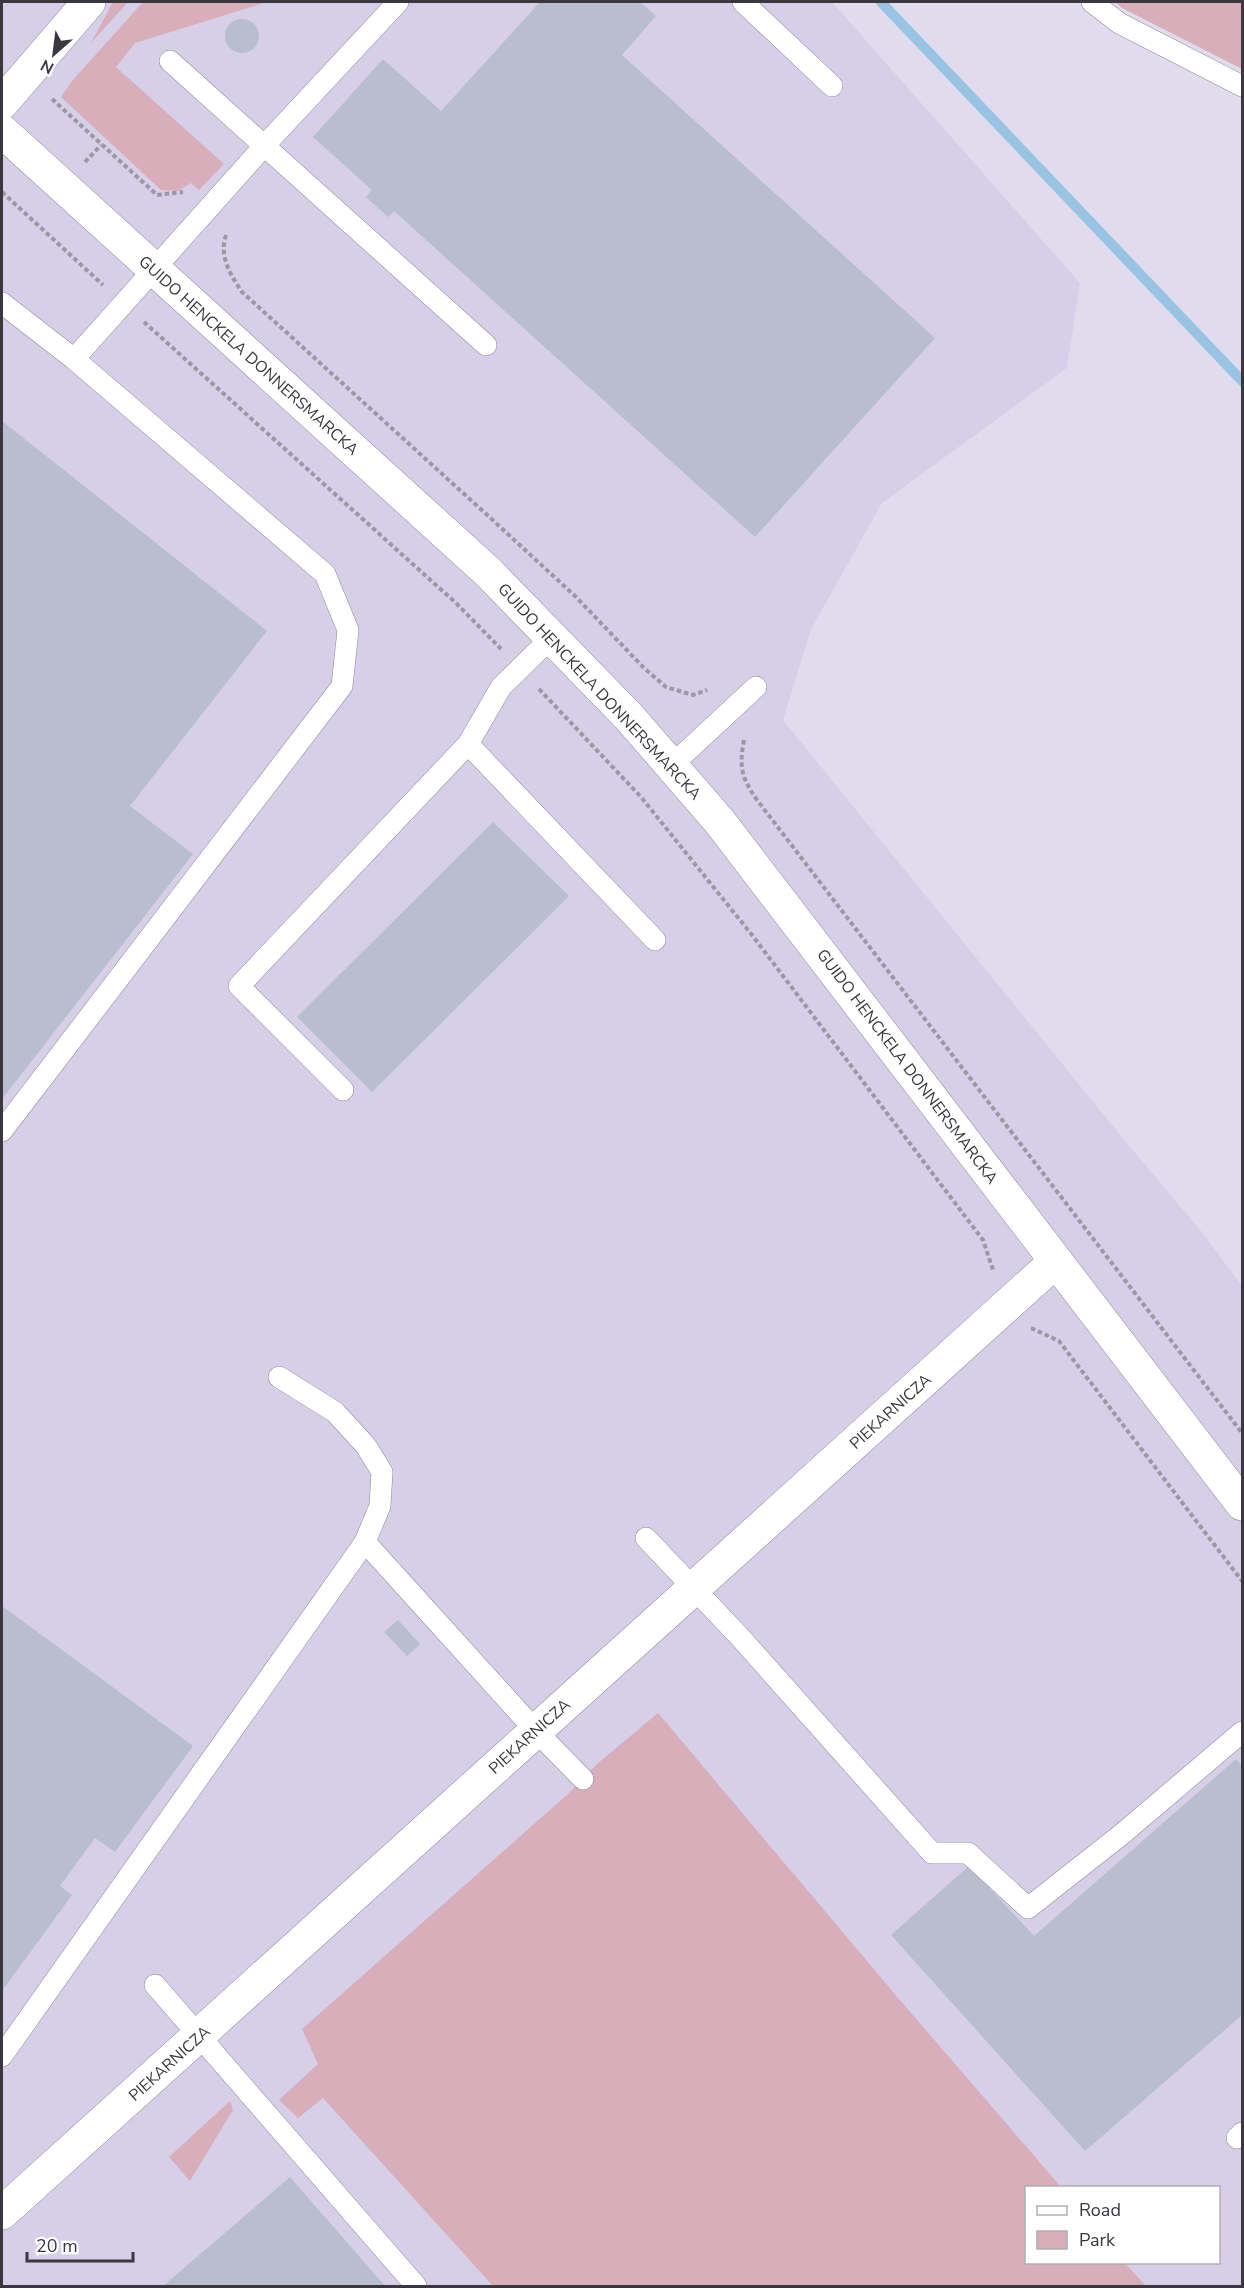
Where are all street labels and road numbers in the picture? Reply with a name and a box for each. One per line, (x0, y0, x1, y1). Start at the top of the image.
street label: GUIDO HENCKELA DONNERSMARCKA (134, 251, 363, 461)
street label: GUIDO HENCKELA DONNERSMARCKA (493, 579, 706, 805)
street label: GUIDO HENCKELA DONNERSMARCKA (812, 945, 1003, 1189)
street label: PIEKARNICZA (845, 1369, 937, 1454)
street label: PIEKARNICZA (484, 1694, 576, 1779)
street label: PIEKARNICZA (124, 2021, 216, 2106)

